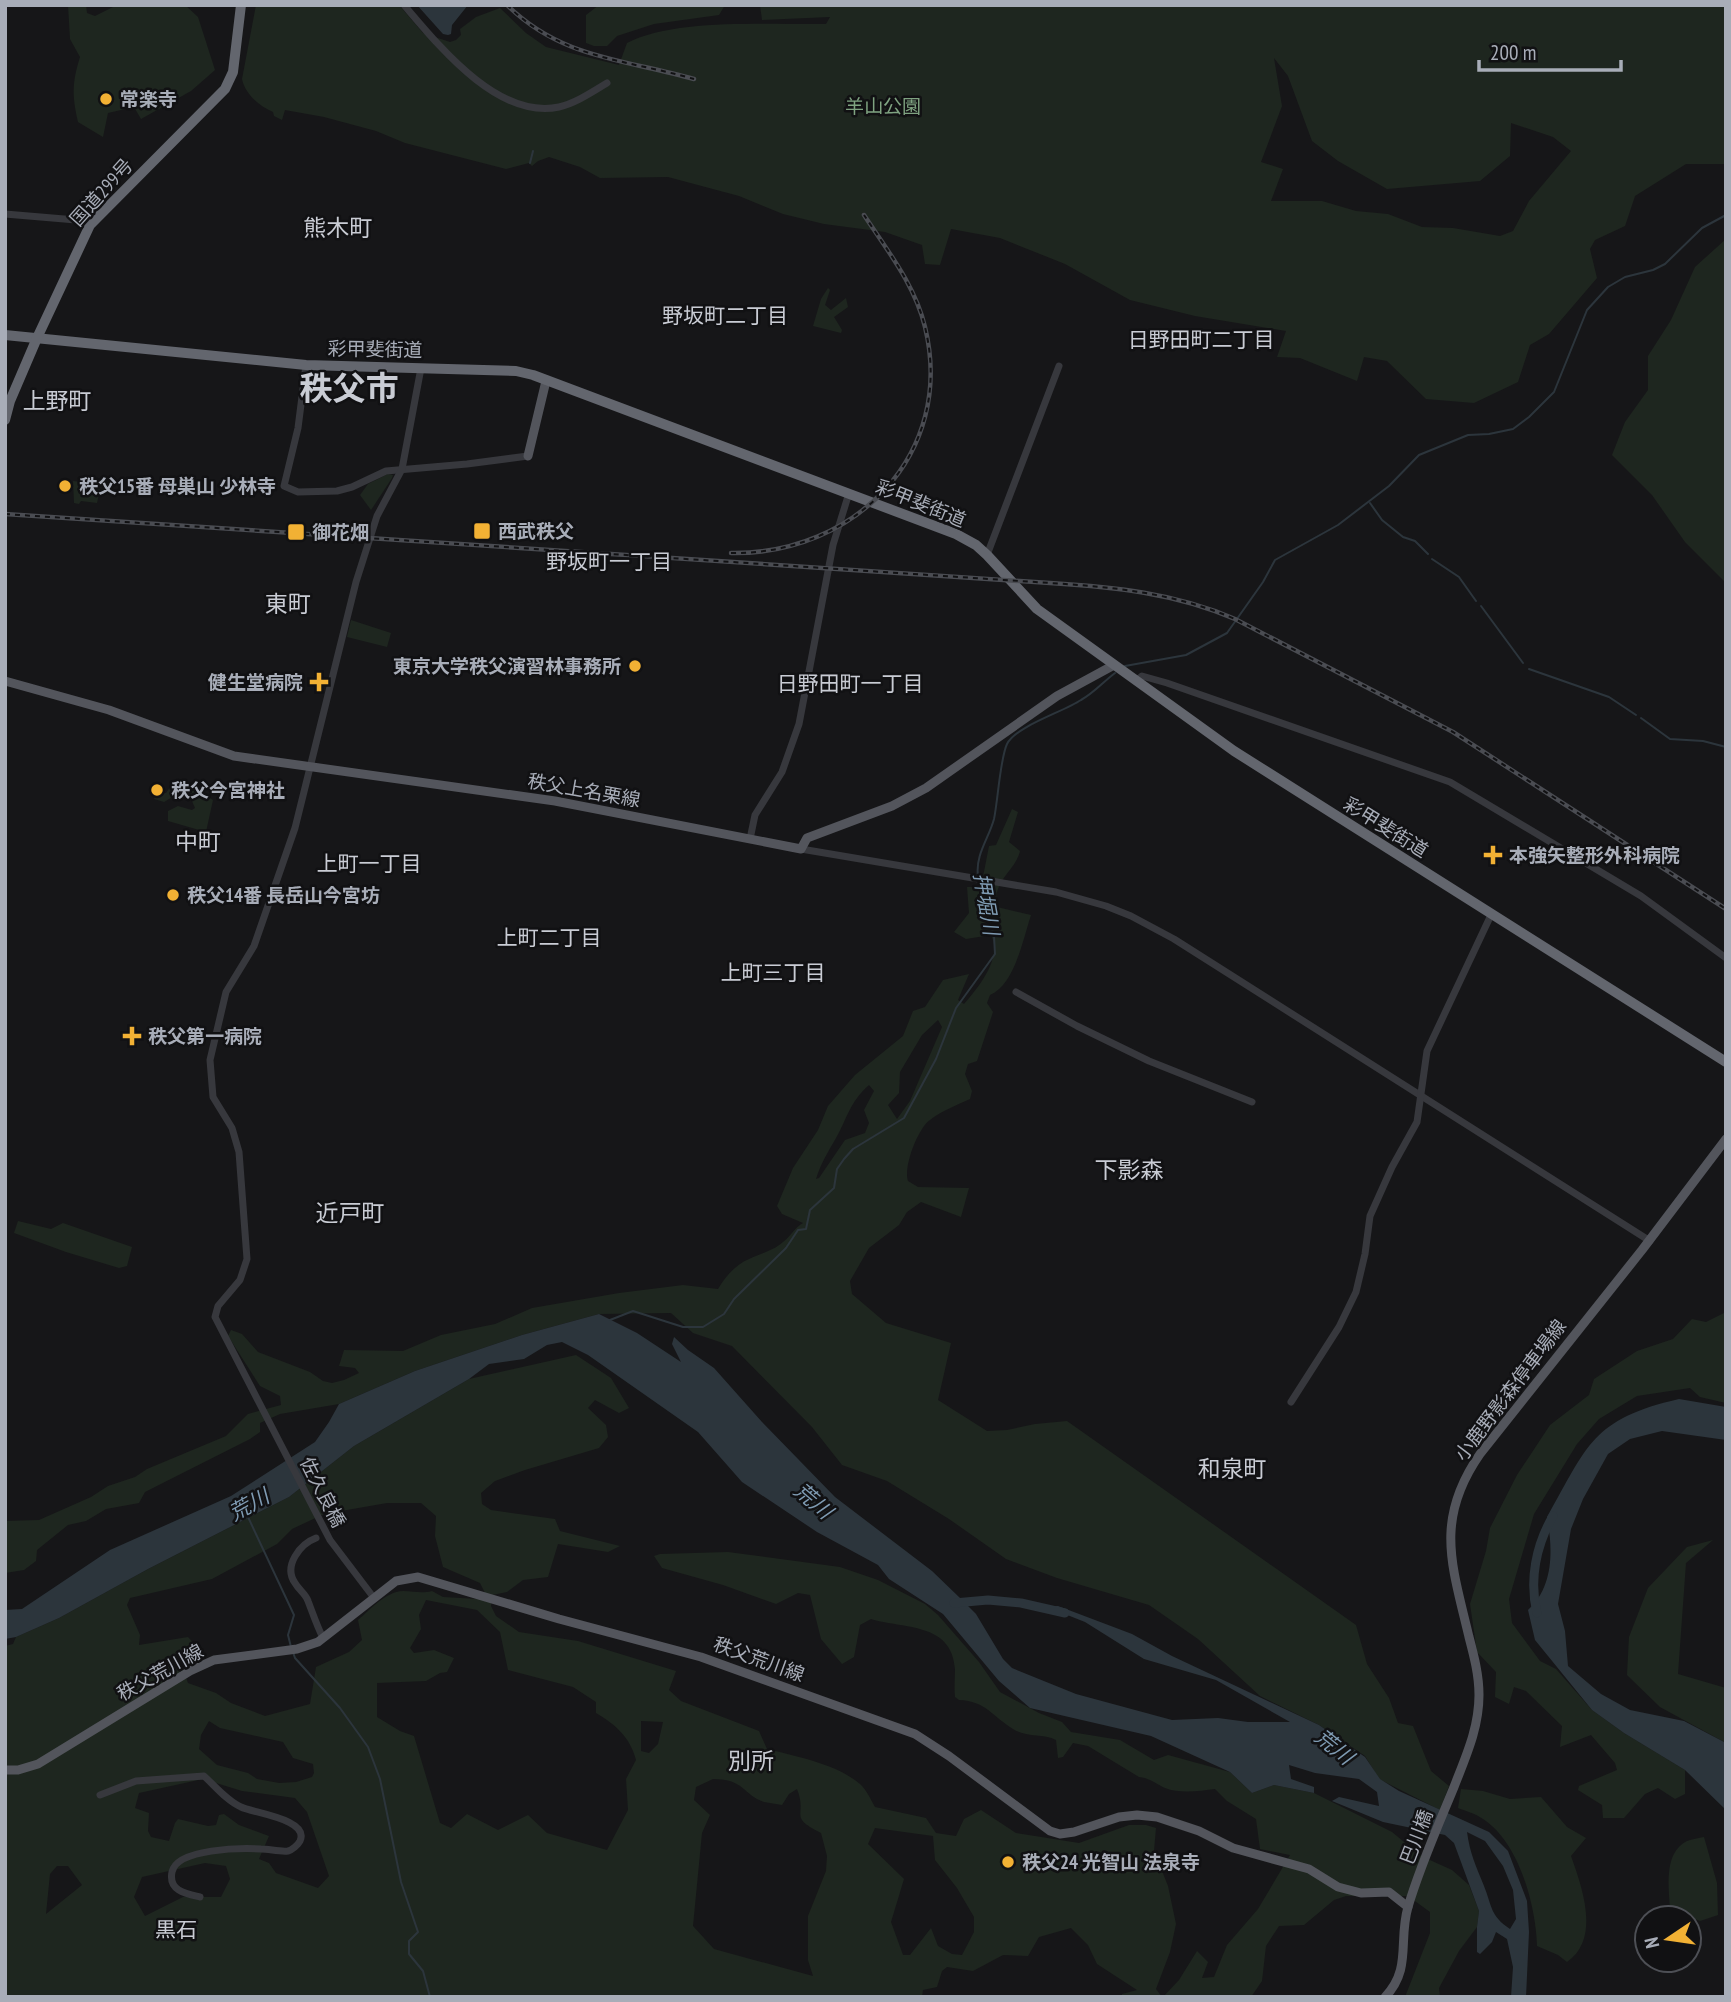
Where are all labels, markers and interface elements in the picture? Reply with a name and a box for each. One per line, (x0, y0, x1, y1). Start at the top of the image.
scale bar (1479, 28, 1621, 72)
text: 200 m (1490, 39, 1536, 66)
place label: 常楽寺 (120, 87, 177, 111)
marker: 常楽寺 (98, 91, 114, 107)
park label: 羊山公園 (845, 94, 921, 118)
street label: 国道299号 (64, 153, 138, 231)
district label: 熊木町 (304, 213, 373, 242)
district label: 野坂町二丁目 (662, 302, 788, 329)
district label: 日野田町二丁目 (1128, 326, 1275, 353)
street label: 彩甲斐街道 (327, 336, 423, 362)
district label: 秩父市 (300, 366, 399, 409)
district label: 上野町 (23, 386, 92, 415)
place label: 秩父15番 母巣山 少林寺 (79, 474, 276, 498)
street label: 彩甲斐街道 (872, 474, 970, 532)
marker: 秩父15番 母巣山 少林寺 (57, 478, 73, 494)
place label: 西武秩父 (498, 519, 574, 543)
place label: 御花畑 (312, 520, 369, 544)
marker: 西武秩父 (472, 521, 492, 541)
marker: 御花畑 (286, 522, 306, 542)
district label: 野坂町一丁目 (546, 548, 672, 575)
district label: 東町 (265, 589, 311, 618)
place label: 東京大学秩父演習林事務所 (393, 654, 621, 678)
marker: 東京大学秩父演習林事務所 (627, 658, 643, 674)
place label: 健生堂病院 (207, 670, 303, 694)
district label: 日野田町一丁目 (777, 670, 924, 697)
marker: 健生堂病院 (309, 672, 329, 692)
street label: 秩父上名栗線 (526, 768, 642, 812)
place label: 秩父今宮神社 (171, 778, 285, 802)
marker: 秩父今宮神社 (149, 782, 165, 798)
street label: 彩甲斐街道 (1339, 792, 1433, 862)
district label: 中町 (175, 827, 221, 856)
place label: 本強矢整形外科病院 (1509, 843, 1680, 867)
marker: 本強矢整形外科病院 (1483, 845, 1503, 865)
district label: 上町一丁目 (317, 850, 422, 877)
water label: 押堀川 (968, 871, 1006, 939)
place label: 秩父14番 長岳山今宮坊 (187, 883, 380, 907)
marker: 秩父14番 長岳山今宮坊 (165, 887, 181, 903)
district label: 上町二丁目 (497, 924, 602, 951)
district label: 上町三丁目 (721, 959, 826, 986)
place label: 秩父第一病院 (148, 1024, 262, 1048)
marker: 秩父第一病院 (122, 1026, 142, 1046)
district label: 下影森 (1095, 1155, 1164, 1184)
district label: 近戸町 (316, 1198, 385, 1227)
street label: 小鹿野影森停車場線 (1449, 1314, 1571, 1466)
street label: 佐久良橋 (295, 1453, 351, 1531)
district label: 和泉町 (1198, 1454, 1267, 1483)
water label: 荒川 (789, 1477, 840, 1526)
water label: 荒川 (224, 1482, 275, 1527)
street label: 秩父荒川線 (710, 1631, 808, 1687)
street label: 秩父荒川線 (113, 1638, 207, 1706)
water label: 荒川 (1309, 1723, 1361, 1772)
district label: 別所 (728, 1746, 774, 1775)
street label: 巴川橋 (1395, 1806, 1437, 1868)
place label: 秩父24 光智山 法泉寺 (1022, 1850, 1200, 1874)
marker: 秩父24 光智山 法泉寺 (1000, 1854, 1016, 1870)
north arrow (1633, 1904, 1703, 1974)
district label: 黒石 (155, 1916, 197, 1943)
text: N (1639, 1935, 1664, 1951)

